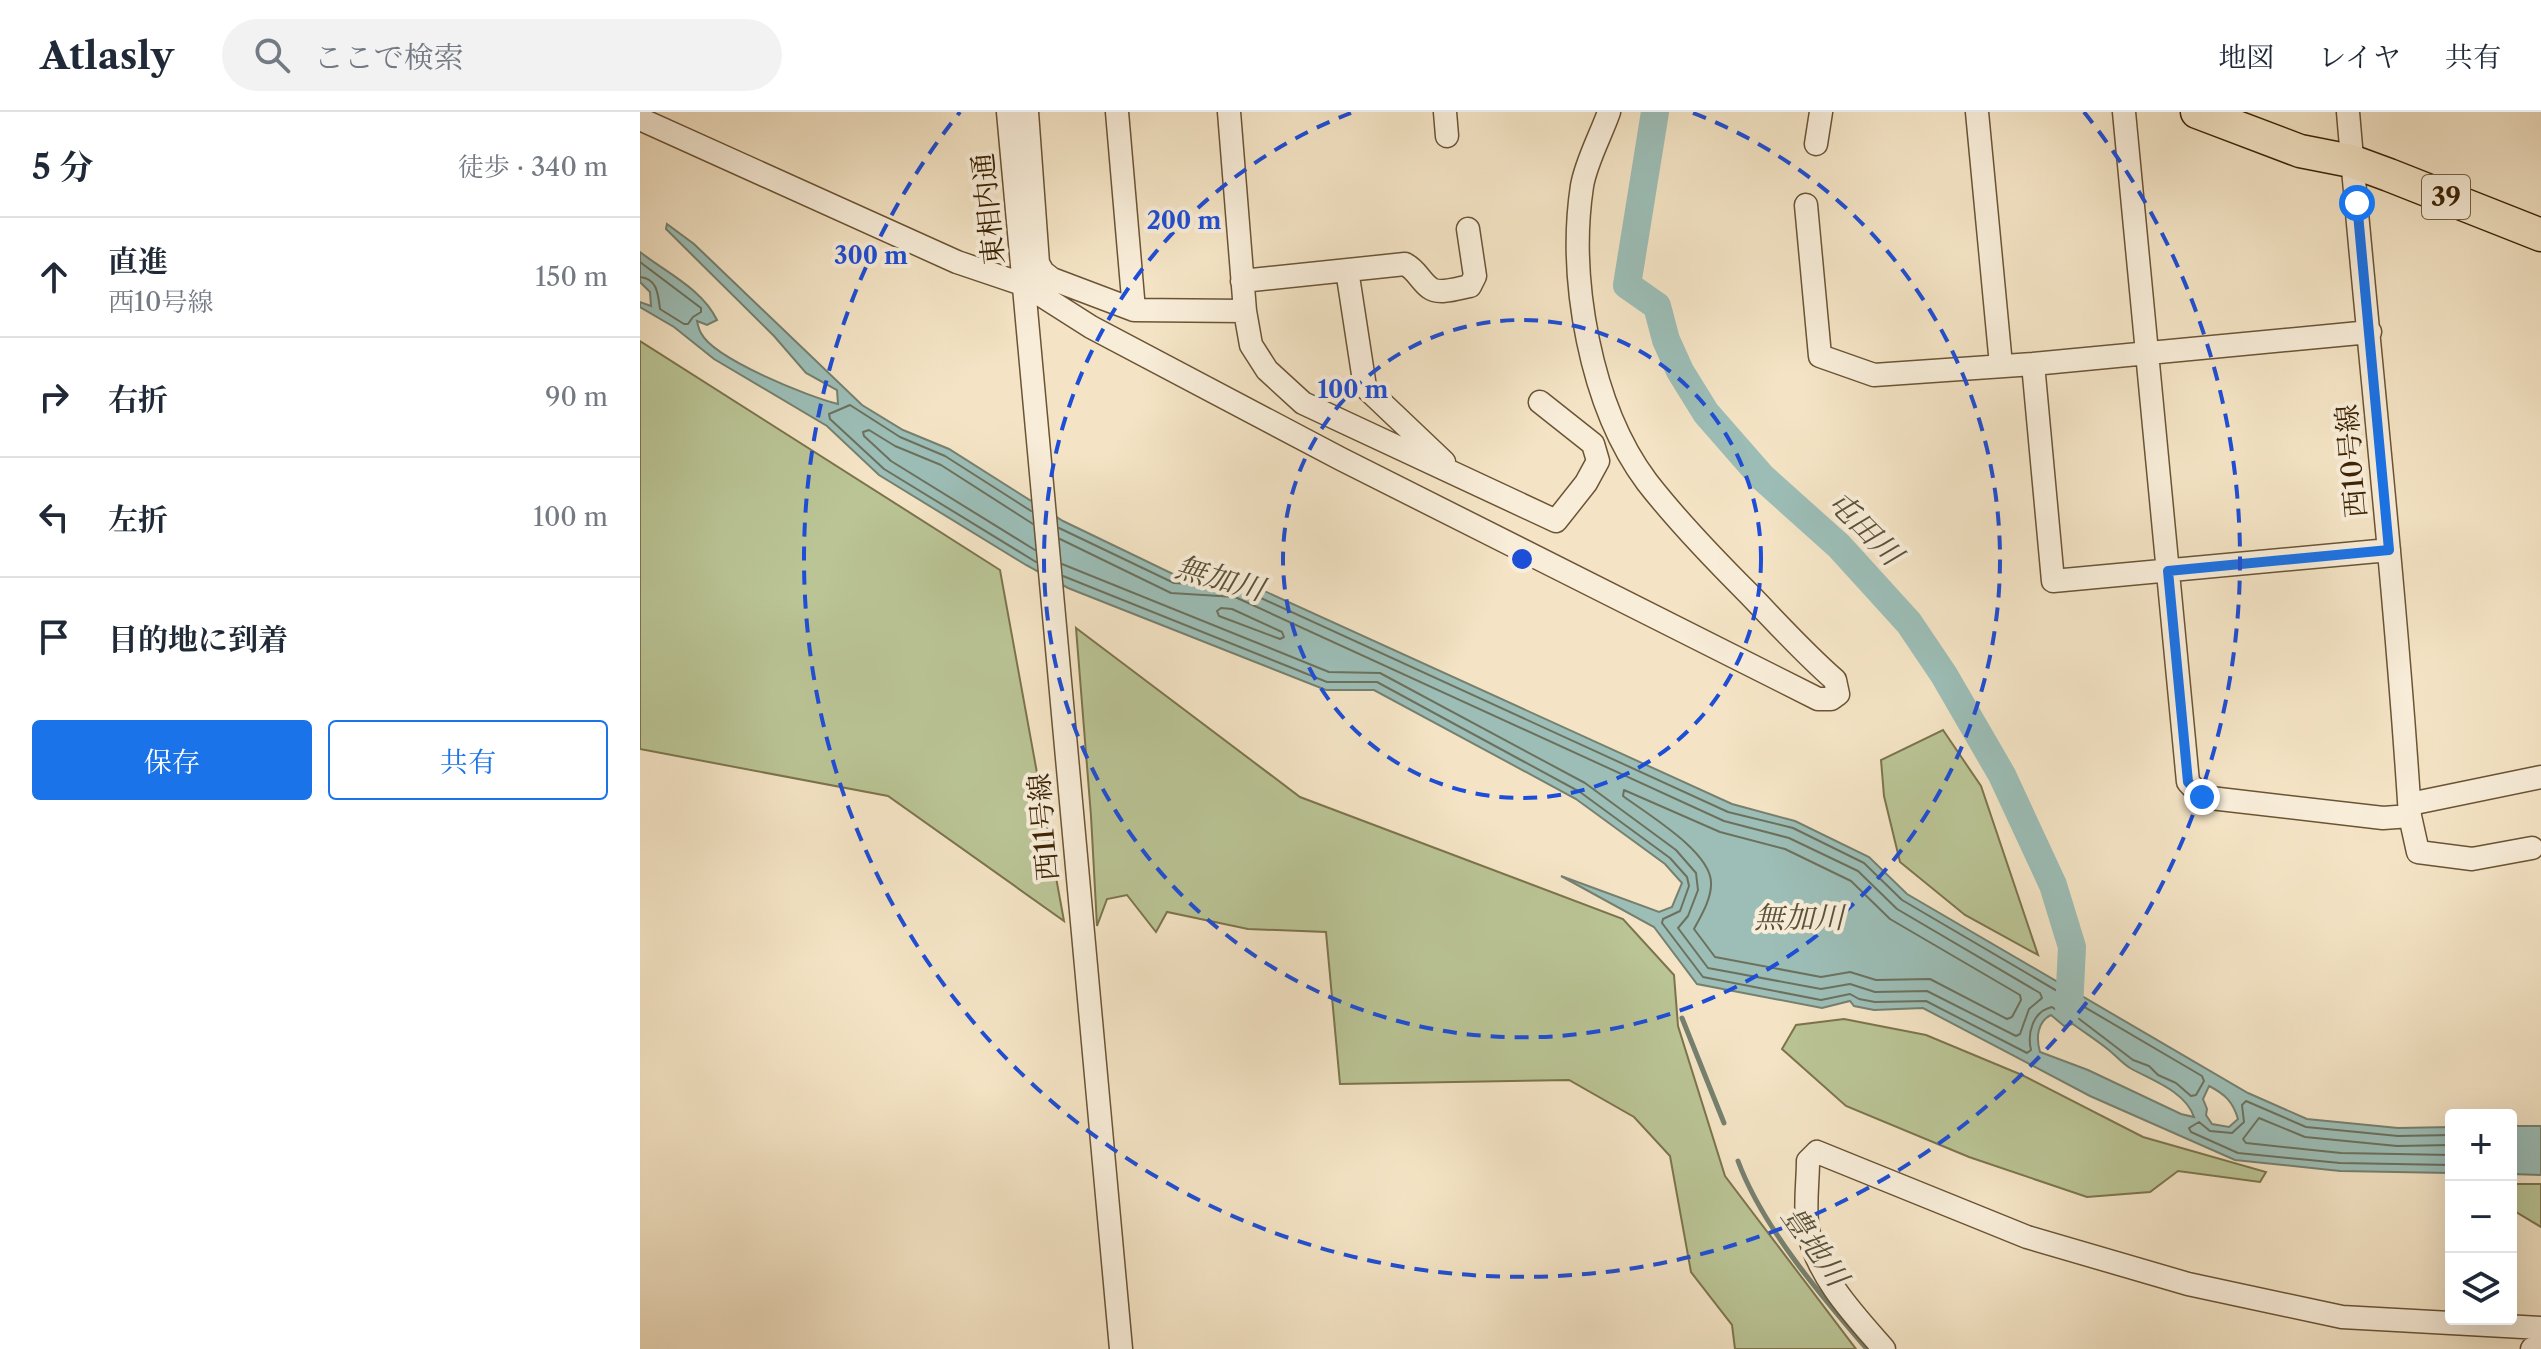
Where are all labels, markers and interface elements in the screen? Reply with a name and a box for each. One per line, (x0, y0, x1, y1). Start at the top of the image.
search box (222, 19, 782, 91)
text: Atlasly (40, 32, 174, 79)
icon: search (250, 33, 294, 77)
text: ここで検索 (314, 39, 464, 76)
text: 地図 (2218, 40, 2274, 74)
text: レイヤ (2318, 40, 2401, 74)
text: 共有 (2445, 40, 2501, 74)
text: 5 分 (32, 146, 93, 188)
text: 徒歩 · 340 m (458, 151, 608, 183)
street label: 東相内通 (965, 152, 1011, 266)
road number: 39 (2422, 175, 2470, 219)
route start (2339, 185, 2375, 221)
text: 200 m (1147, 206, 1221, 235)
text: 300 m (834, 241, 908, 270)
text: 直進 (108, 243, 168, 280)
icon: ahead (32, 255, 76, 299)
text: 150 m (535, 261, 608, 293)
text: 西10号線 (108, 286, 213, 318)
icon: right (32, 375, 76, 419)
text: 100 m (1317, 375, 1389, 404)
text: 右折 (108, 381, 168, 418)
text: 90 m (545, 381, 608, 413)
street label: 西10号線 (2329, 403, 2373, 519)
water label: 屯田川 (1820, 483, 1912, 575)
icon: left (32, 495, 76, 539)
text: 左折 (108, 501, 168, 538)
text: 100 m (533, 501, 608, 533)
centre of rings (1508, 545, 1536, 573)
water label: 無加川 (1172, 548, 1271, 609)
icon: arrive (32, 615, 76, 659)
text: 目的地に到着 (108, 621, 288, 658)
button: 保存 (32, 720, 312, 800)
button: 共有 (328, 720, 608, 800)
street label: 西11号線 (1021, 772, 1065, 882)
route end (2184, 779, 2220, 815)
water label: 無加川 (1754, 899, 1847, 936)
map controls (2445, 1109, 2517, 1325)
button: + (2445, 1109, 2517, 1181)
button: − (2445, 1181, 2517, 1253)
water label: 豊地川 (1774, 1199, 1858, 1296)
button: layers (2445, 1253, 2517, 1325)

